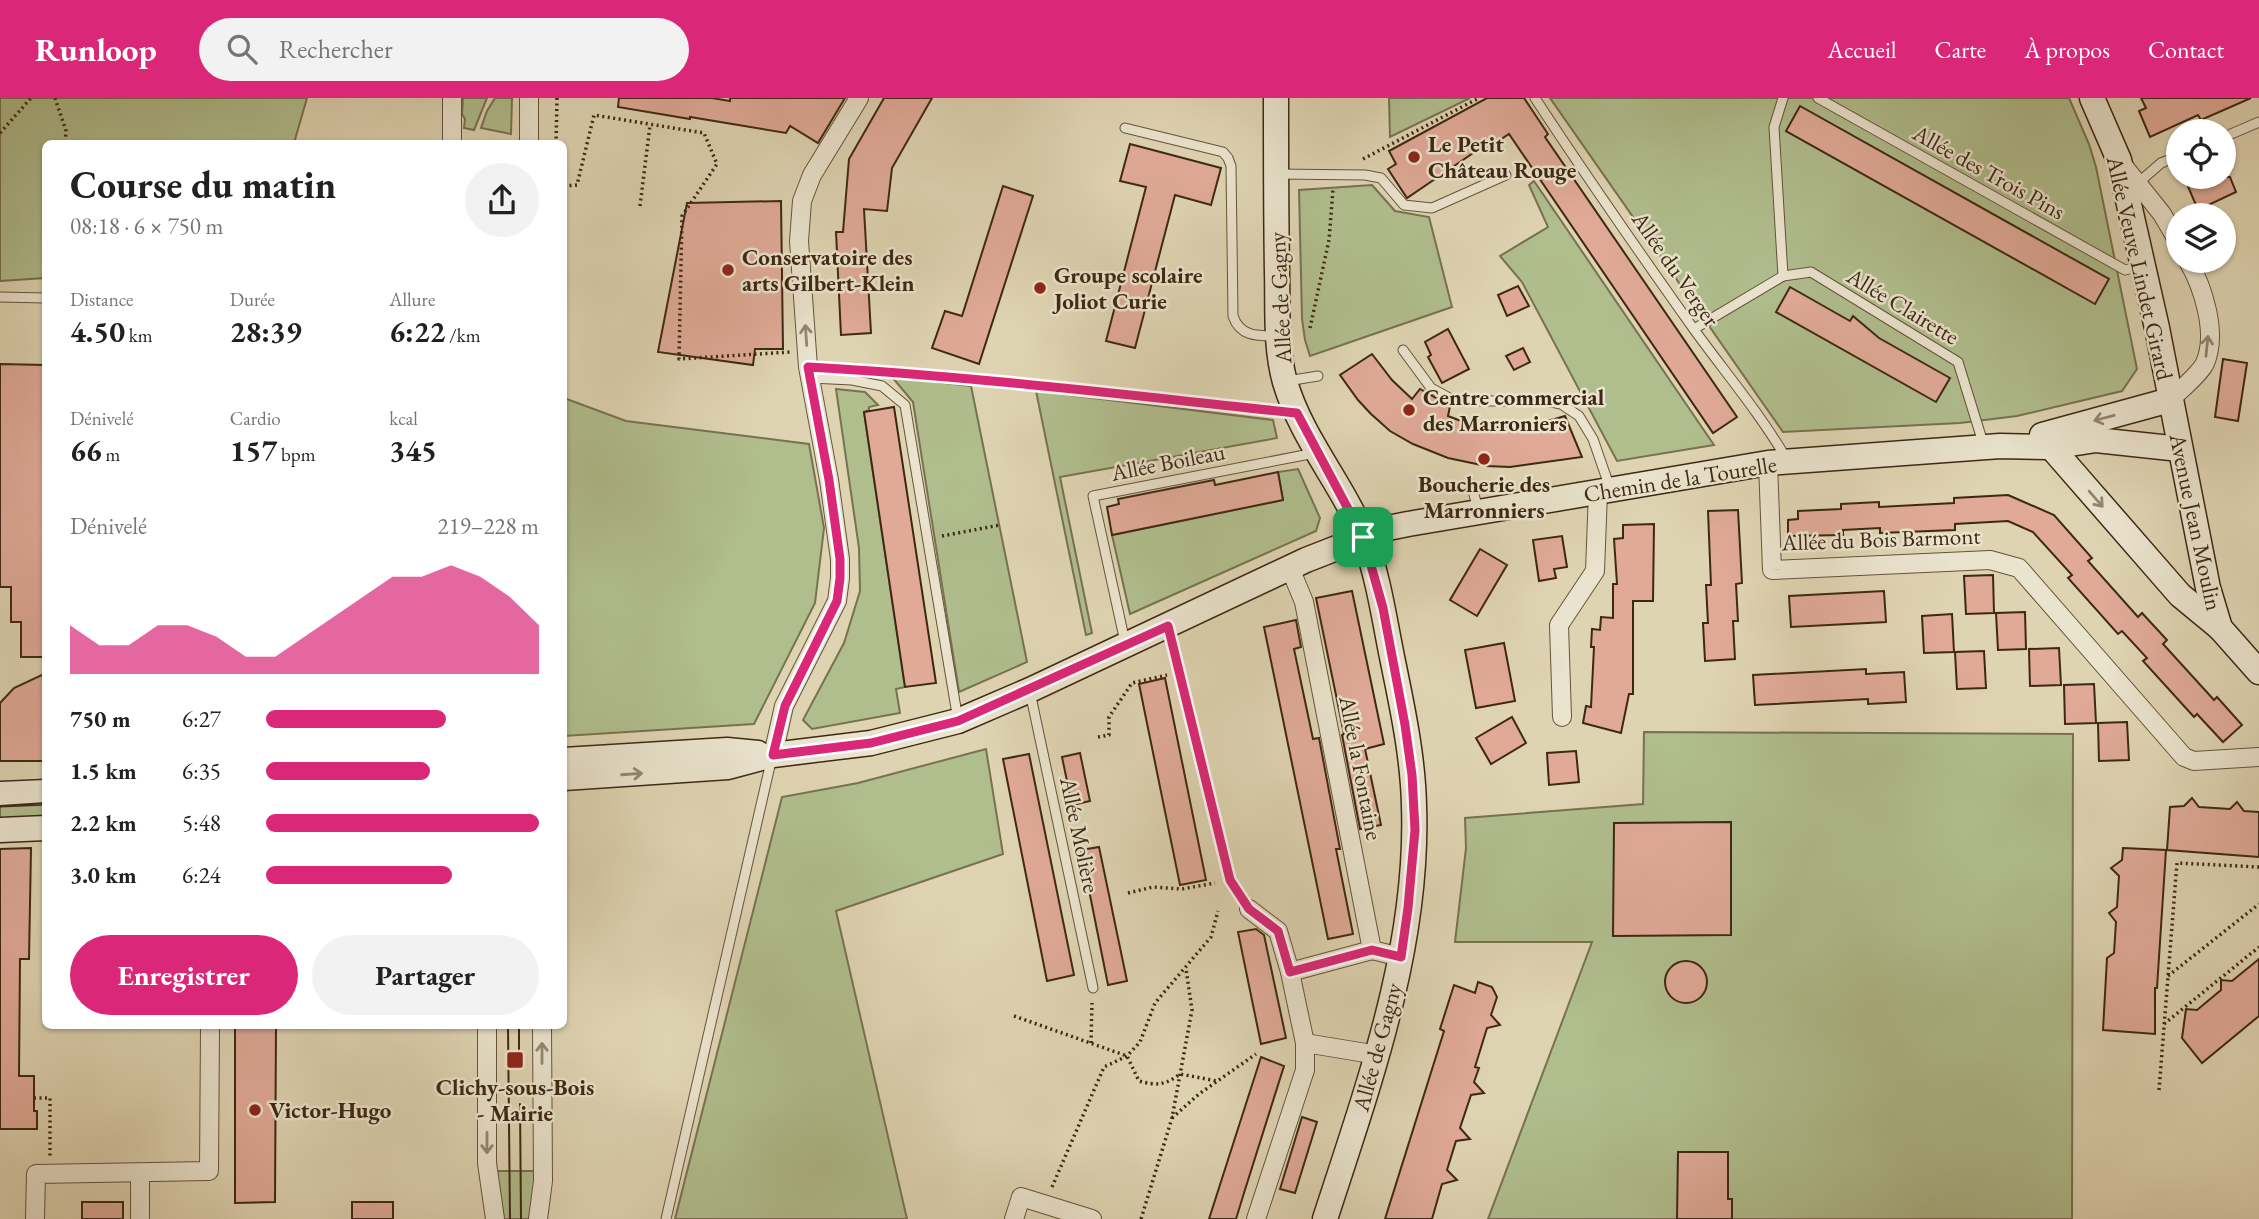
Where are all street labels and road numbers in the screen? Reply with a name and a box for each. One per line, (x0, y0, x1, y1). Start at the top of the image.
street label: Allée des Trois Pins (1907, 117, 2070, 226)
street label: Allée Veuve Lindet Girard (2099, 152, 2180, 383)
street label: Allée du Verger (1625, 205, 1727, 333)
street label: Allée de Gagny (1262, 231, 1298, 366)
street label: Allée Clairette (1840, 260, 1965, 351)
street label: Avenue Jean Moulin (2162, 430, 2229, 613)
street label: Allée Boileau (1107, 436, 1228, 488)
street label: Chemin de la Tourelle (1581, 449, 1779, 509)
street label: Allée du Bois Barmont (1780, 521, 1982, 558)
street label: Allée la Fontaine (1332, 692, 1390, 843)
street label: Allée Molière (1053, 774, 1107, 896)
street label: Allée de Gagny (1345, 979, 1409, 1115)

